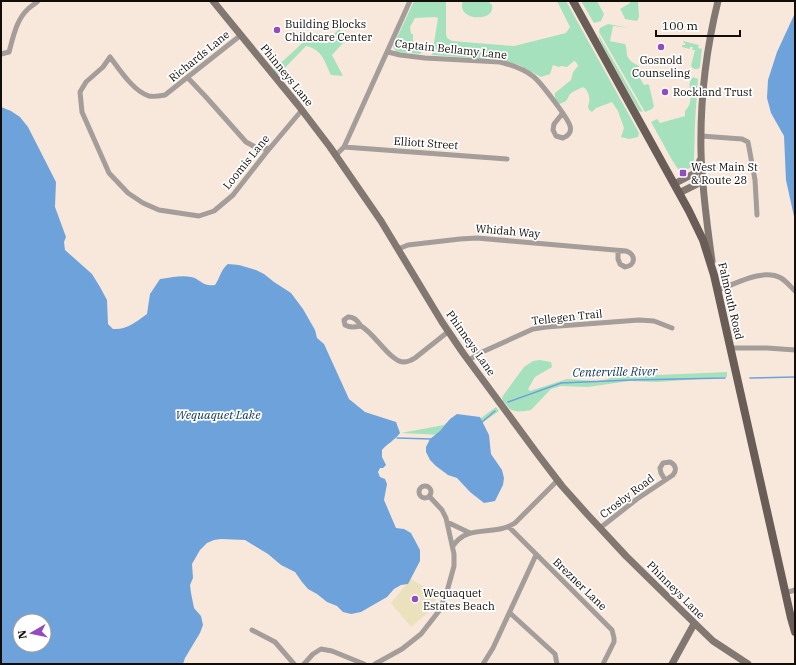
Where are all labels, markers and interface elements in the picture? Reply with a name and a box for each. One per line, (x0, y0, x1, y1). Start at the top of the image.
scale bar (656, 12, 740, 38)
place label: Building Blocks Childcare Center (285, 17, 372, 44)
text: 100 m (662, 18, 698, 33)
marker: Building Blocks Childcare Center (272, 25, 282, 35)
street label: Richards Lane (166, 27, 232, 85)
street label: Captain Bellamy Lane (394, 36, 508, 62)
street label: Phinneys Lane (258, 41, 317, 109)
marker: Gosnold Counseling (656, 42, 666, 52)
place label: Gosnold Counseling (632, 53, 690, 80)
place label: Rockland Trust (673, 85, 752, 99)
marker: Rockland Trust (660, 87, 670, 97)
street label: Loomis Lane (220, 132, 272, 192)
street label: Elliott Street (393, 134, 459, 152)
place label: West Main St & Route 28 (691, 160, 758, 187)
marker: West Main St & Route 28 (678, 168, 688, 178)
street label: Whidah Way (475, 221, 541, 241)
street label: Falmouth Road (715, 261, 747, 341)
street label: Tellegen Trail (531, 306, 603, 328)
street label: Phinneys Lane (443, 308, 499, 378)
water label: Centerville River (572, 363, 658, 380)
water label: Wequaquet Lake (176, 407, 261, 422)
street label: Crosby Road (597, 471, 657, 521)
street label: Brezner Lane (550, 555, 610, 613)
street label: Phinneys Lane (644, 558, 708, 622)
place label: Wequaquet Estates Beach (423, 586, 495, 613)
marker: Wequaquet Estates Beach (410, 594, 420, 604)
north arrow (12, 613, 52, 653)
text: N (14, 629, 30, 640)

